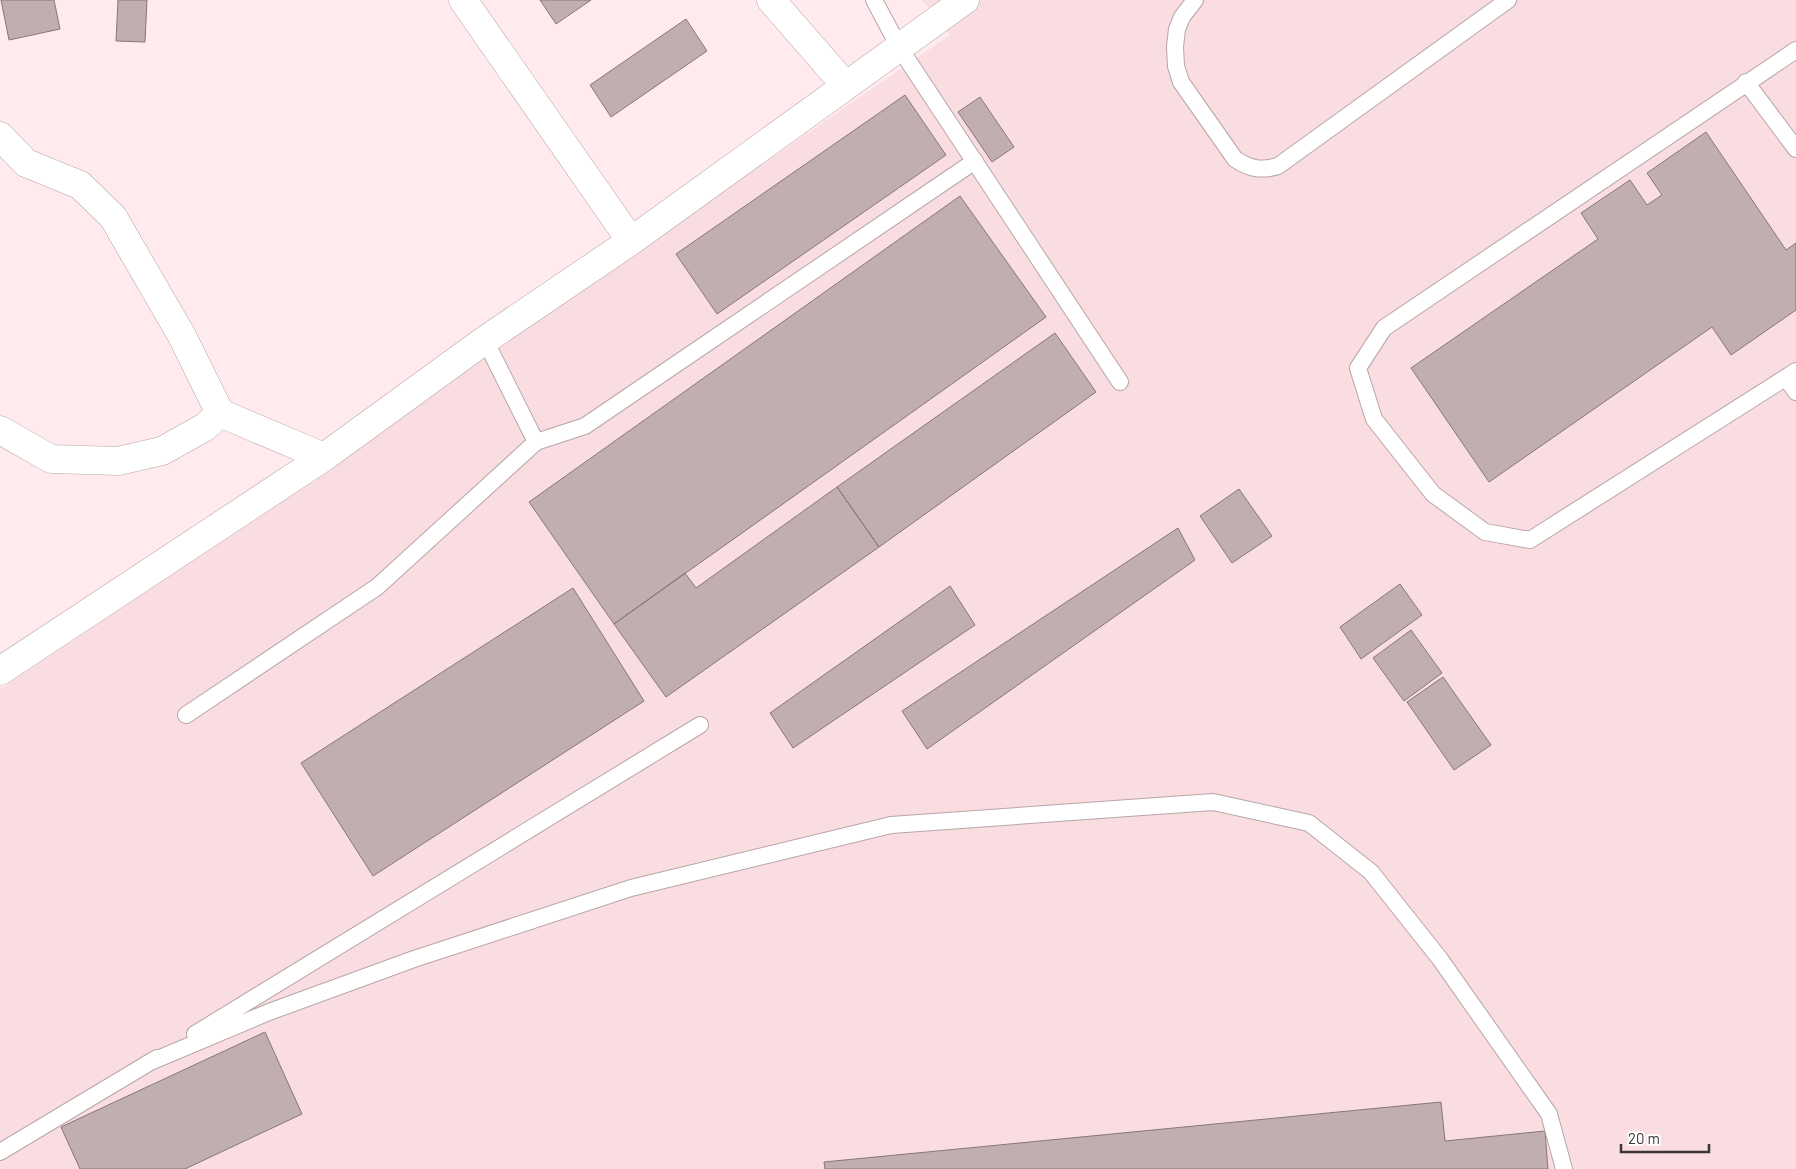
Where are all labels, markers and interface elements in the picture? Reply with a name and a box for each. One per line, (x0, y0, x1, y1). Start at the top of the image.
scale bar (1621, 1122, 1708, 1154)
text: 20 m (1628, 1129, 1660, 1147)

